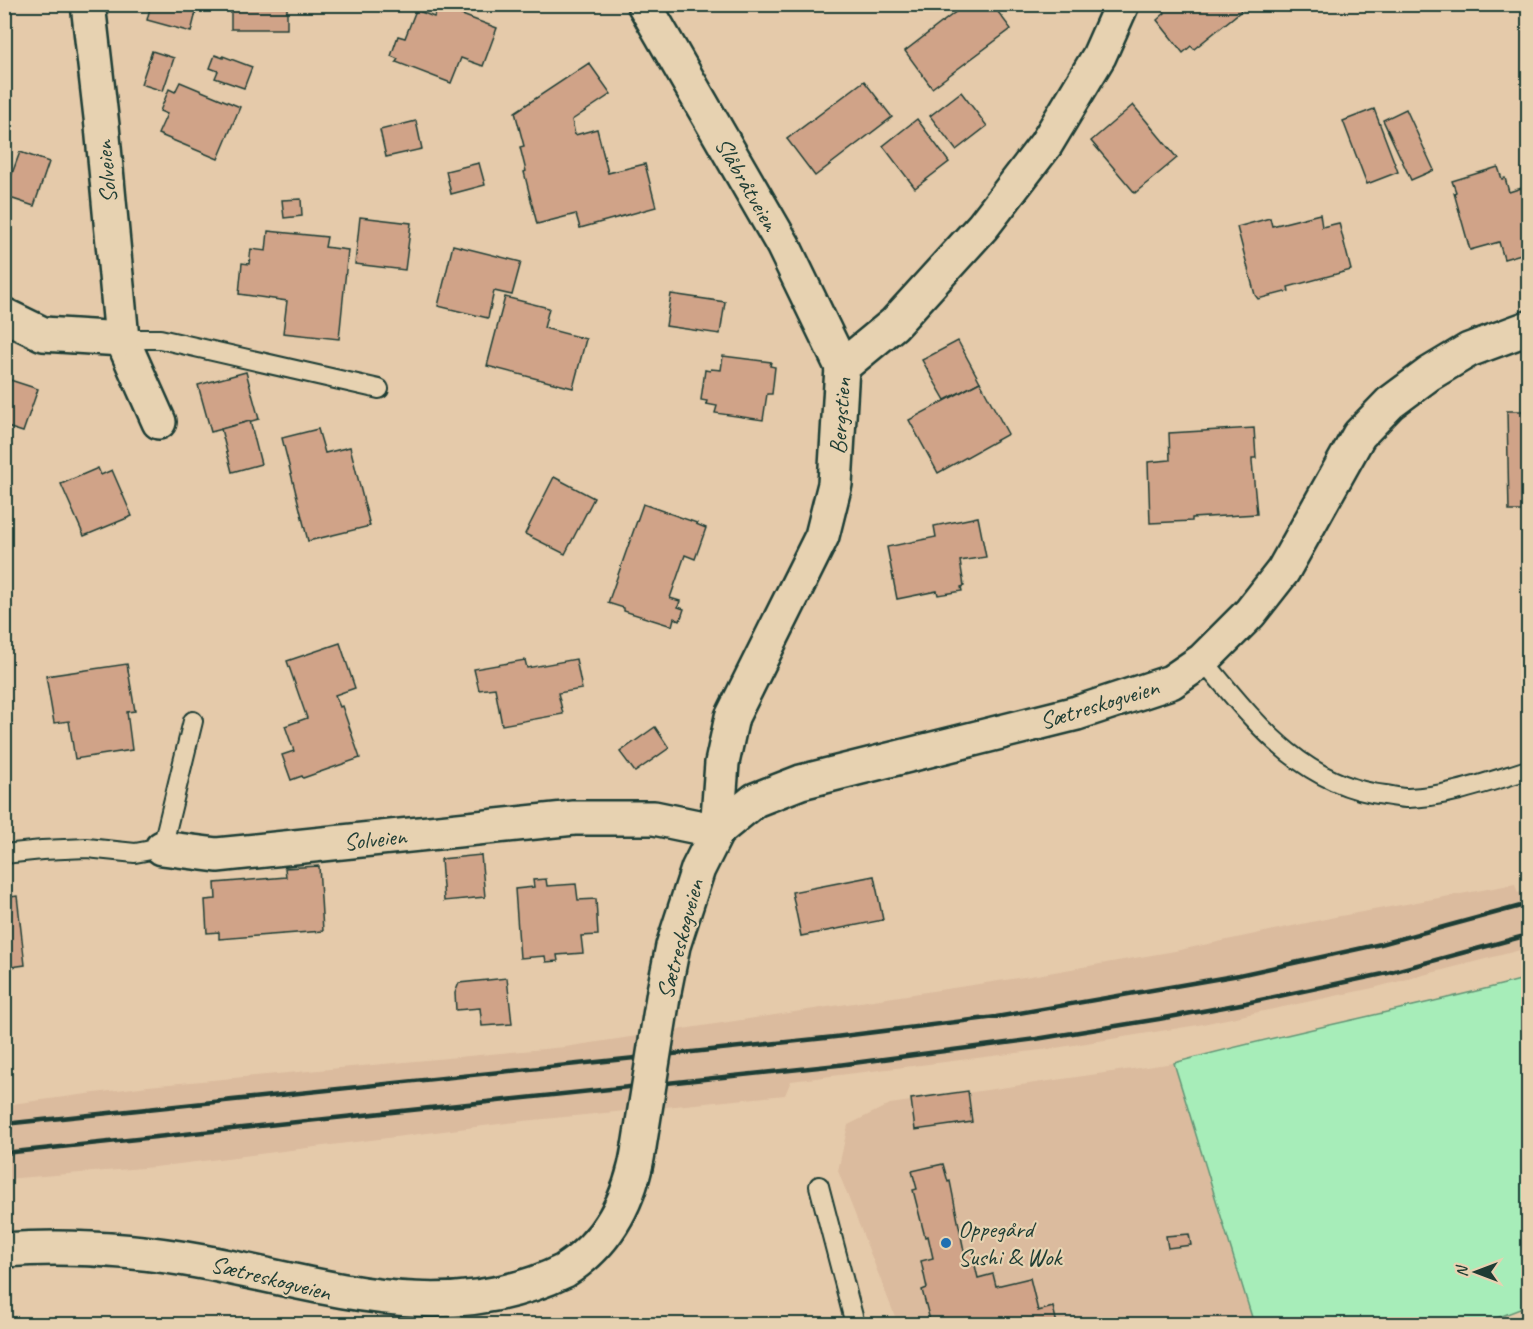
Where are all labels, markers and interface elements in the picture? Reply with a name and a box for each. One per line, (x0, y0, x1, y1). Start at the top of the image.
street label: Slåbråtveien (708, 132, 786, 237)
street label: Solveien (88, 138, 124, 205)
street label: Bergstien (822, 377, 858, 455)
street label: Sætreskogveien (1036, 671, 1163, 736)
street label: Solveien (342, 821, 409, 857)
street label: Sætreskogveien (650, 875, 711, 1002)
place label: Oppegård Sushi & Wok (958, 1214, 1064, 1272)
marker: Oppegård Sushi & Wok (939, 1236, 953, 1250)
north arrow (1446, 1242, 1506, 1302)
street label: Sætreskogveien (208, 1249, 335, 1308)
text: N (1452, 1264, 1472, 1277)

